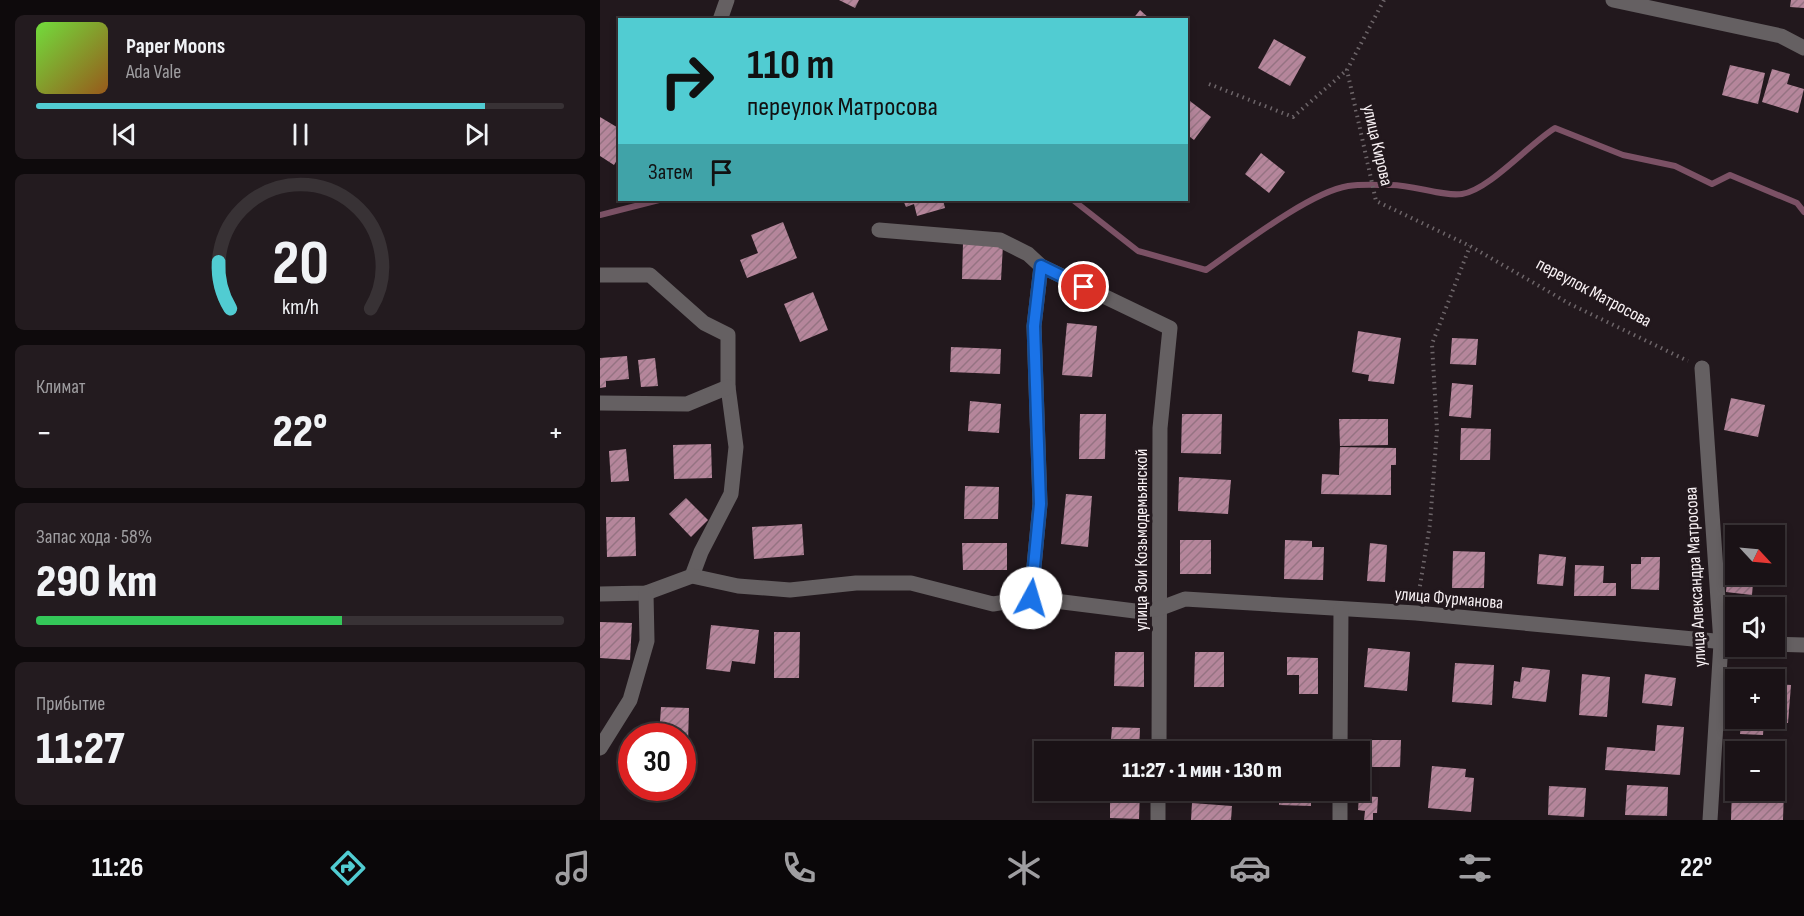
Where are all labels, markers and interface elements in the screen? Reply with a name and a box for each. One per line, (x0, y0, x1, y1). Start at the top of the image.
text: Paper Moons (126, 33, 225, 60)
text: 110 m (747, 40, 834, 91)
icon: right (648, 42, 726, 120)
text: Ada Vale (126, 60, 181, 84)
text: переулок Матросова (747, 91, 938, 123)
street label: улица Кирова (1358, 102, 1397, 188)
icon: previous (108, 118, 141, 151)
icon: pause (284, 118, 317, 151)
icon: next (460, 118, 493, 151)
icon: arrive (705, 156, 738, 189)
text: Затем (648, 159, 693, 186)
text: 20 (271, 227, 329, 302)
street label: переулок Матросова (1533, 253, 1655, 332)
pin (1058, 261, 1109, 312)
icon: arrive (1067, 270, 1100, 303)
text: km/h (281, 295, 319, 320)
text: Климат (36, 375, 86, 399)
text: 22° (272, 405, 328, 460)
text: − (36, 413, 52, 453)
text: + (548, 413, 564, 453)
street label: улица Зои Козьмодемьянской (1131, 449, 1152, 631)
street label: улица Александра Матросова (1680, 486, 1711, 668)
text: Запас хода · 58% (36, 525, 152, 549)
north arrow (1725, 525, 1785, 585)
map controls (1725, 525, 1785, 801)
text: 290 km (36, 555, 157, 610)
position arrow (999, 566, 1063, 630)
street label: улица Фурманова (1394, 583, 1504, 614)
button: sound (1725, 597, 1785, 657)
button: + (1725, 669, 1785, 729)
text: Прибытие (36, 692, 105, 716)
text: 11:27 (36, 722, 124, 777)
speed limit sign: 30 (618, 723, 696, 801)
button: − (1725, 741, 1785, 801)
text: 11:27 · 1 мин · 130 m (1122, 757, 1282, 784)
icon: directions (327, 847, 369, 889)
icon: music (552, 847, 594, 889)
icon: phone (778, 847, 820, 889)
icon: climate (1003, 847, 1045, 889)
icon: car (1229, 847, 1271, 889)
icon: filters (1454, 847, 1496, 889)
text: 11:26 (92, 852, 143, 884)
text: 22° (1680, 852, 1712, 884)

